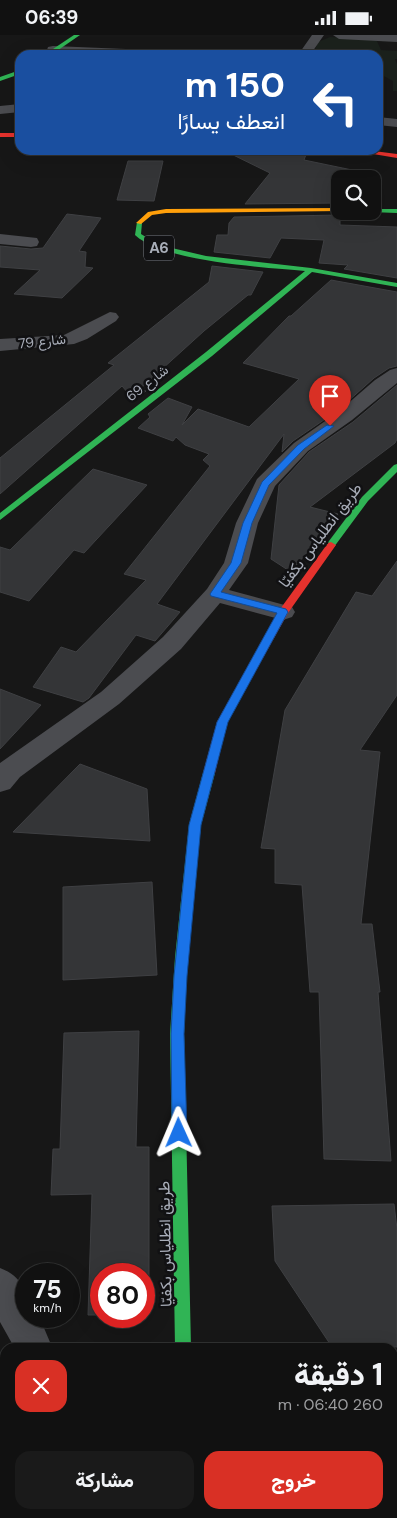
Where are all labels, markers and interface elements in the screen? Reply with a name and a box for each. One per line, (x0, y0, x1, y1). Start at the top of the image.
text: 06:39 (25, 5, 78, 30)
text: 150 m (185, 62, 285, 108)
icon: left (303, 70, 368, 135)
text: انعطف يسارًا (178, 107, 285, 136)
map controls (331, 170, 381, 220)
button: search (331, 170, 381, 220)
road number: A6 (144, 235, 174, 261)
street label: شارع 79 (17, 330, 67, 354)
street label: شارع 69 (122, 361, 173, 407)
pin (309, 375, 351, 426)
icon: arrive (316, 382, 344, 410)
street label: طريق انطلياس بكفيّا (274, 478, 366, 592)
position arrow (152, 1106, 204, 1158)
street label: طريق انطلياس بكفيّا (153, 1181, 177, 1307)
speed limit sign: 80 (90, 1263, 155, 1328)
text: 75 (33, 1273, 62, 1306)
text: km/h (33, 1300, 62, 1316)
text: 1 دقيقة (294, 1355, 383, 1394)
button: close (15, 1360, 67, 1412)
text: 260 m · 06:40 (278, 1394, 383, 1415)
button: مشاركة (15, 1451, 194, 1509)
button: خروج (204, 1451, 383, 1509)

